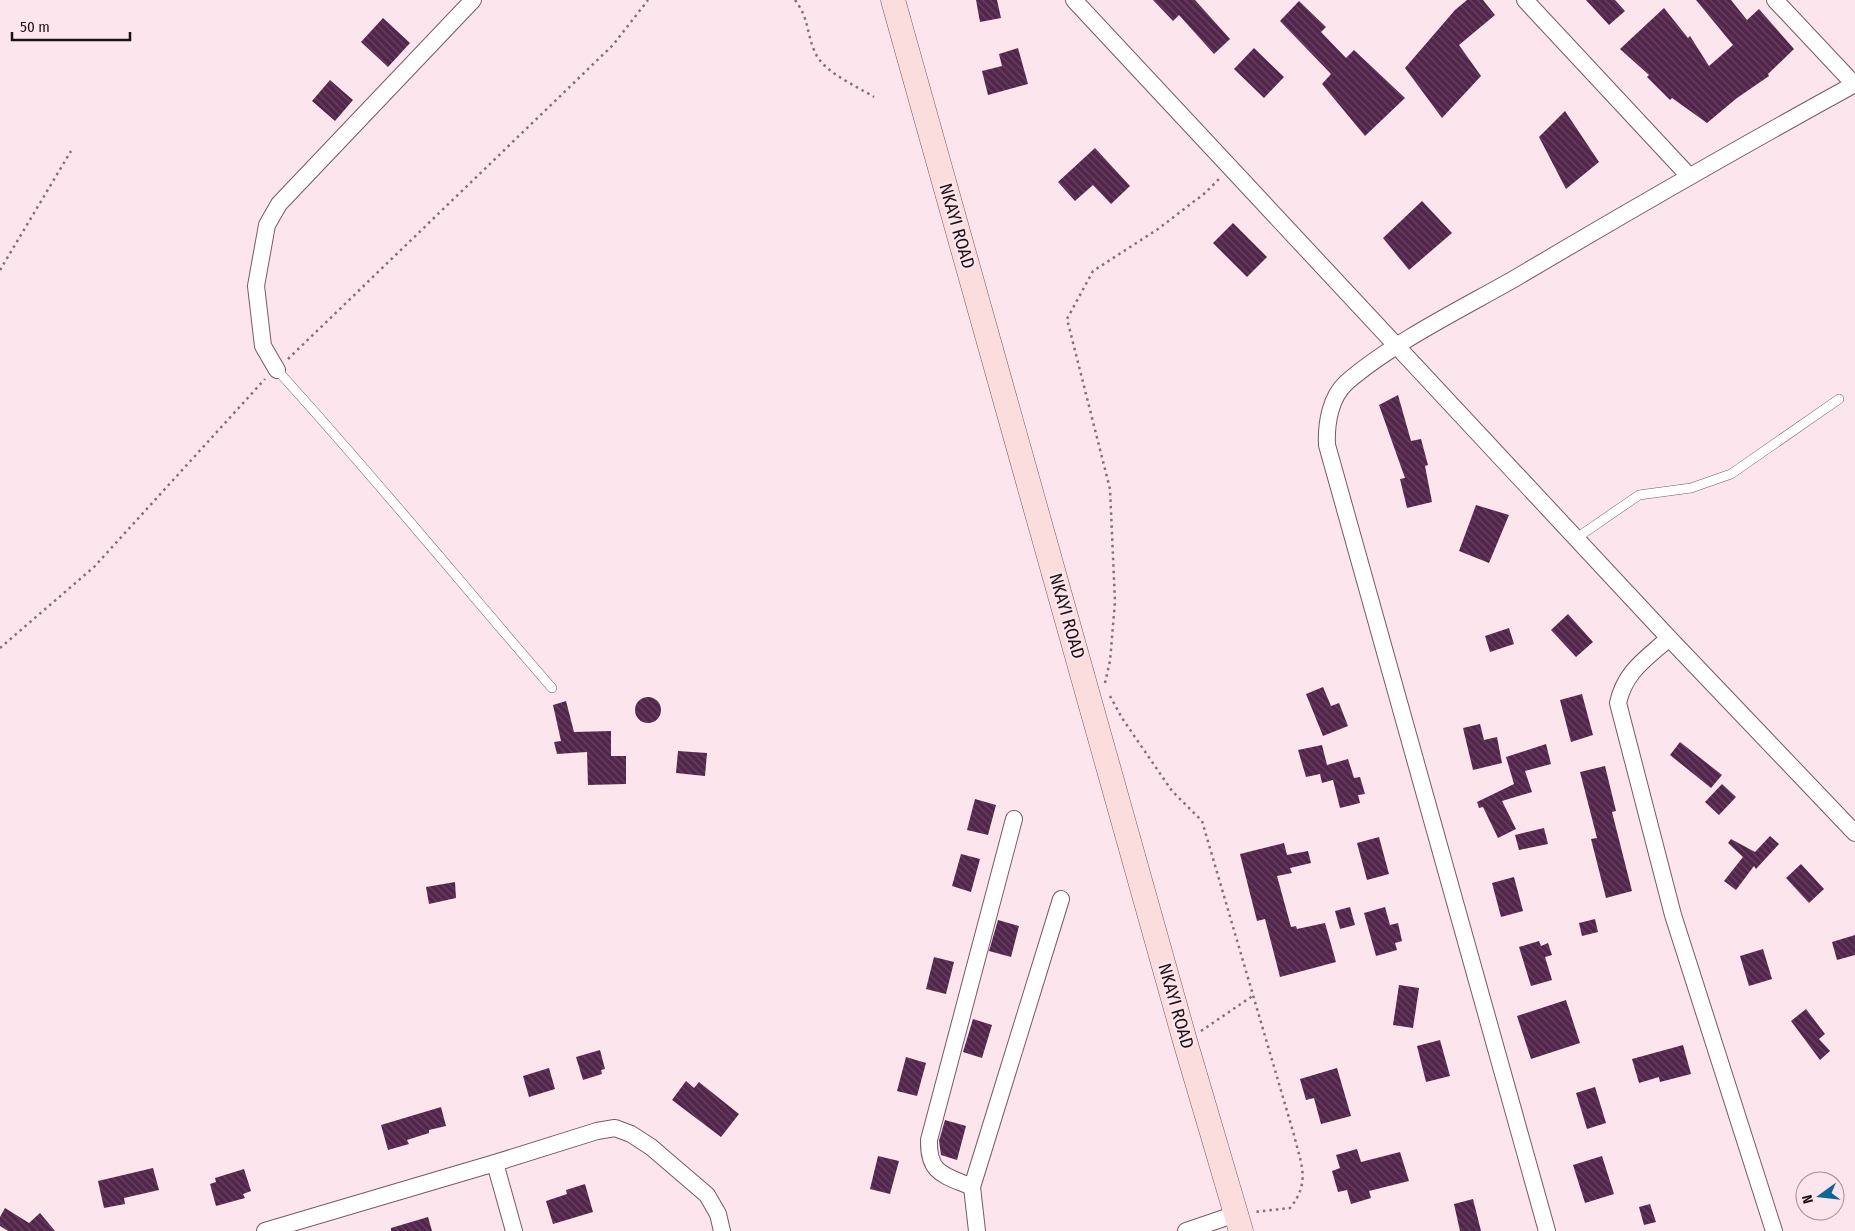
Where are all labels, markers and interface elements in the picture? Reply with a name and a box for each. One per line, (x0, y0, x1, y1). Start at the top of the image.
scale bar (12, 10, 130, 42)
text: 50 m (20, 18, 50, 36)
street label: NKAYI ROAD (934, 181, 980, 271)
street label: NKAYI ROAD (1044, 571, 1090, 661)
street label: NKAYI ROAD (1153, 961, 1199, 1051)
north arrow (1795, 1171, 1845, 1221)
text: N (1799, 1193, 1817, 1205)

